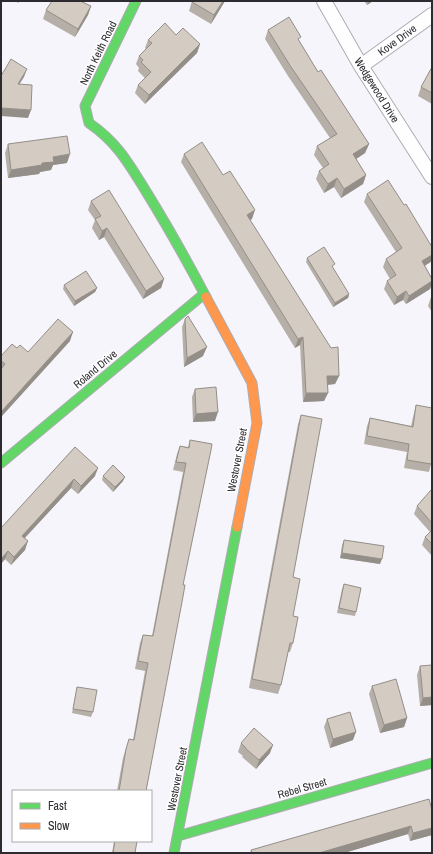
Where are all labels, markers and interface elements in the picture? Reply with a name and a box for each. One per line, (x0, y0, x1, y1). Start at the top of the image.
street label: North Keith Road (76, 19, 120, 87)
street label: Kove Drive (375, 21, 419, 59)
street label: Wedgewood Drive (351, 55, 403, 125)
street label: Roland Drive (70, 347, 120, 391)
street label: Westover Street (224, 427, 250, 493)
street label: Westover Street (164, 746, 190, 812)
street label: Rebel Street (276, 774, 328, 802)
legend (12, 790, 152, 842)
text: Fast (48, 798, 67, 814)
text: Slow (48, 818, 70, 834)

